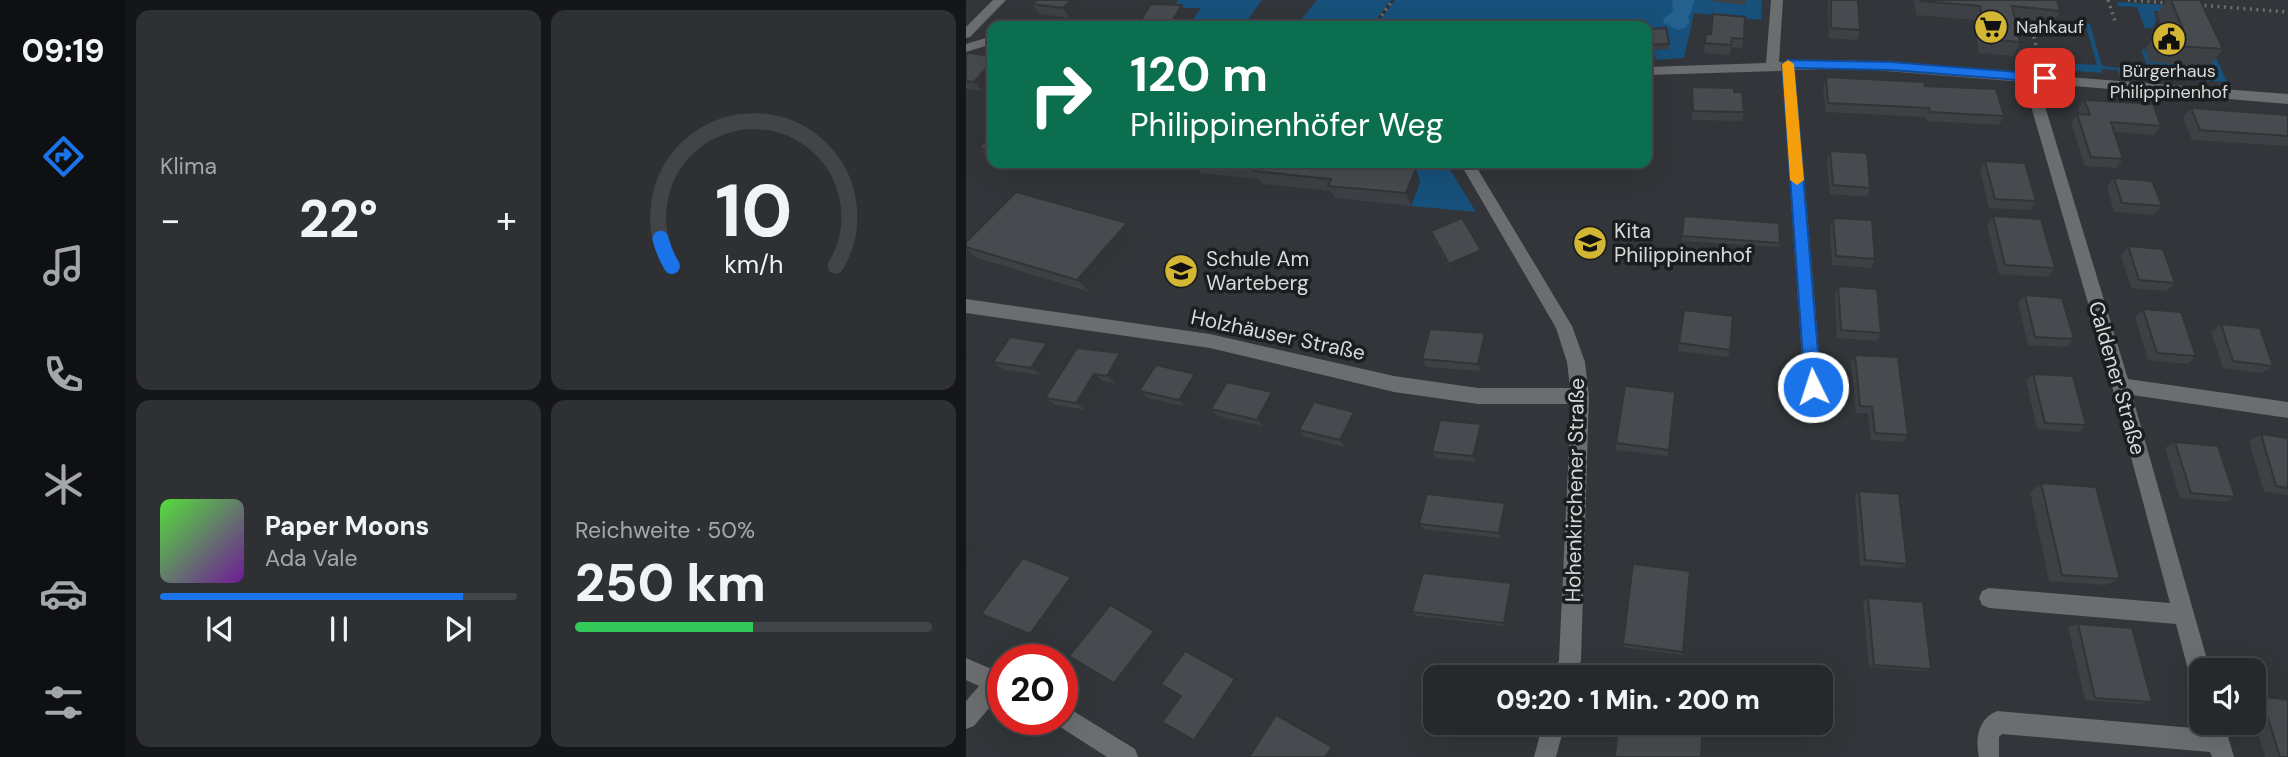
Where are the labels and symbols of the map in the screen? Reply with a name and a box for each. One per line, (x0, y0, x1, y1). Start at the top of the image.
supermarket icon: Nahkauf (1972, 8, 2010, 46)
place label: Nahkauf (2016, 15, 2084, 39)
public building icon: Bürgerhaus Philippinenhof (2150, 20, 2188, 58)
pin (2015, 48, 2075, 108)
place label: Bürgerhaus Philippinenhof (2110, 59, 2228, 104)
place label: Kita Philippinenhof (1614, 217, 1752, 269)
school or university icon: Kita Philippinenhof (1571, 224, 1609, 262)
place label: Schule Am Warteberg (1206, 245, 1309, 297)
school or university icon: Schule Am Warteberg (1162, 252, 1200, 290)
street label: Caldener Straße (2082, 298, 2152, 458)
street label: Holzhäuser Straße (1188, 303, 1368, 367)
position arrow (1776, 350, 1850, 424)
street label: Hohenkirchener Straße (1559, 378, 1591, 602)
speed limit sign: 20 (987, 644, 1078, 735)

